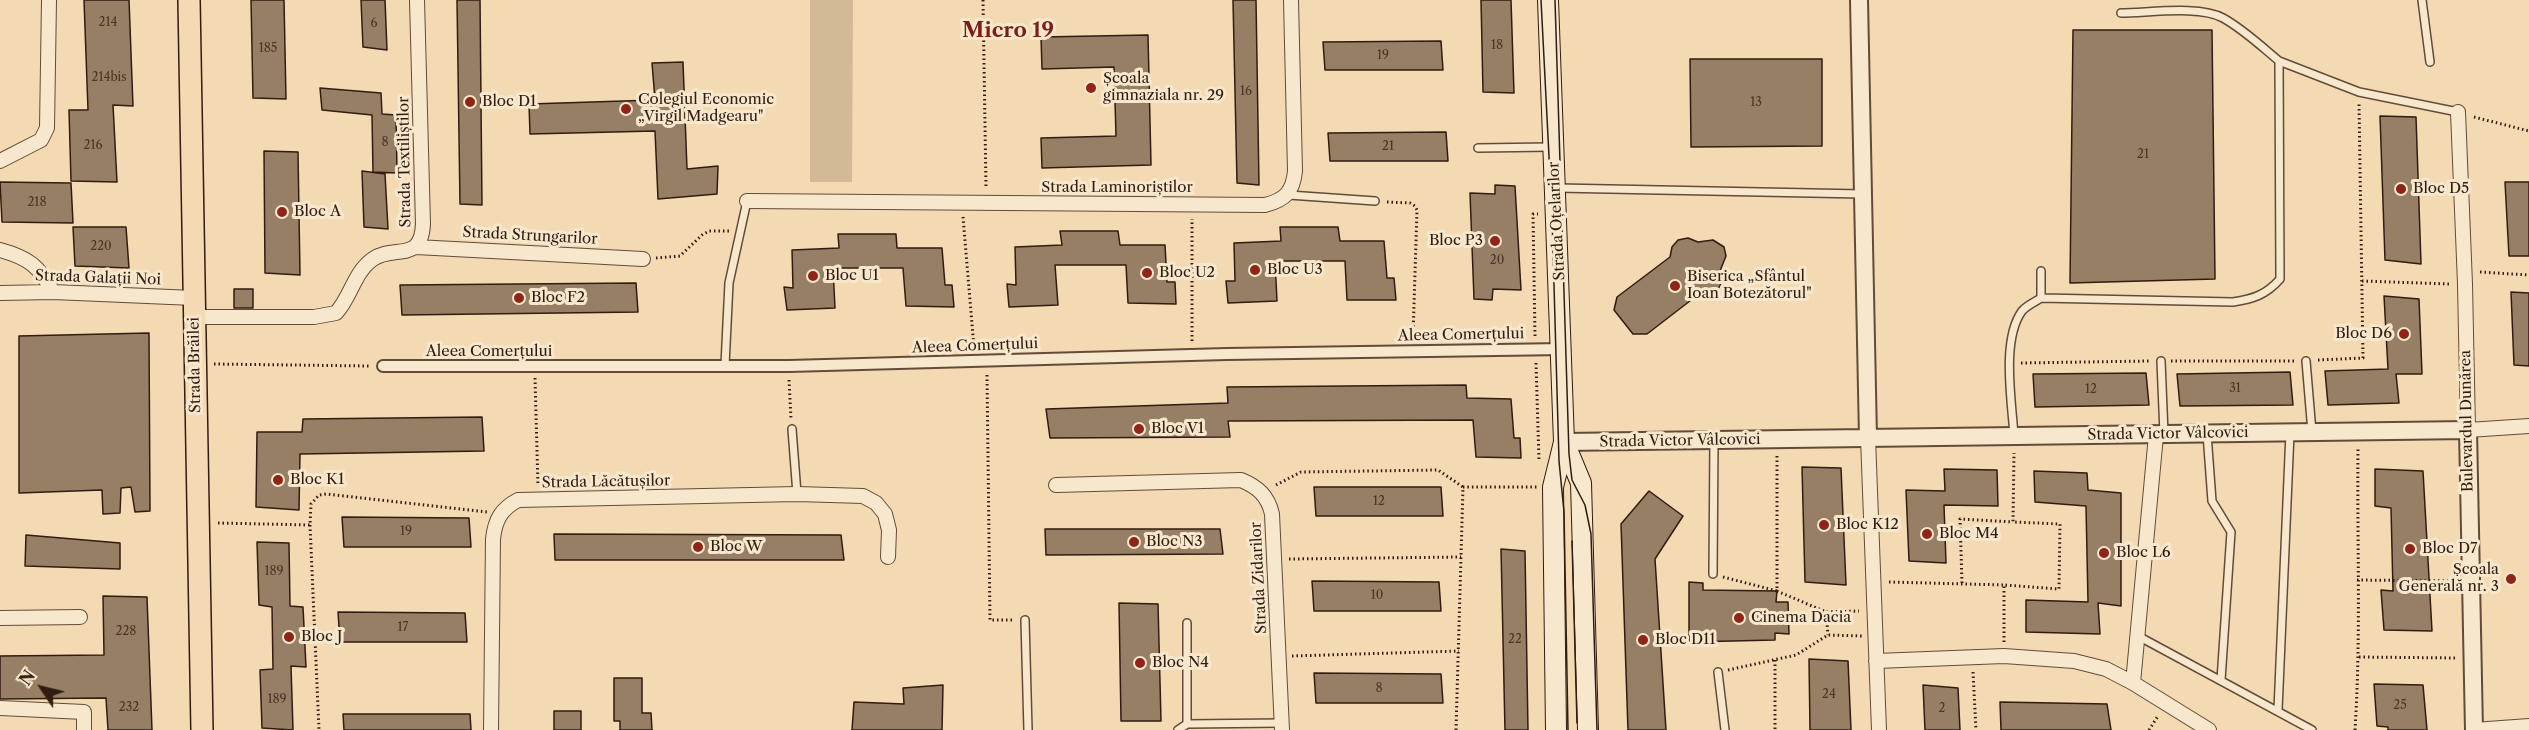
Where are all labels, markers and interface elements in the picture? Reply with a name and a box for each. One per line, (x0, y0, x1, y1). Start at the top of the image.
house number: 214 (99, 16, 117, 30)
house number: 6 (370, 17, 378, 31)
district label: Micro 19 (962, 18, 1054, 44)
house number: 18 (1491, 39, 1503, 53)
house number: 185 (259, 42, 277, 56)
house number: 19 (1377, 49, 1389, 63)
place label: Școala gimnaziala nr. 29 (1103, 70, 1224, 105)
house number: 214bis (91, 71, 127, 85)
marker: Școala gimnaziala nr. 29 (1084, 81, 1098, 95)
house number: 16 (1240, 85, 1252, 99)
place label: Colegiul Economic „Virgil Madgearu" (638, 91, 774, 126)
place label: Bloc D1 (482, 93, 536, 111)
marker: Bloc D1 (463, 95, 477, 109)
street label: Strada Textiliștilor (395, 96, 415, 228)
house number: 13 (1750, 96, 1762, 110)
marker: Colegiul Economic „Virgil Madgearu" (619, 102, 633, 116)
house number: 8 (381, 136, 389, 150)
house number: 216 (84, 139, 102, 153)
house number: 21 (1382, 140, 1394, 154)
house number: 21 (2137, 148, 2149, 162)
street label: Strada Oțelarilor (1545, 161, 1569, 281)
street label: Strada Laminoriștilor (1041, 179, 1193, 197)
place label: Bloc D5 (2413, 180, 2469, 198)
marker: Bloc D5 (2394, 182, 2408, 196)
house number: 218 (27, 196, 47, 210)
place label: Bloc A (294, 203, 341, 221)
marker: Bloc A (275, 205, 289, 219)
street label: Strada Strungarilor (462, 223, 598, 249)
place label: Bloc P3 (1429, 232, 1483, 250)
marker: Bloc P3 (1488, 234, 1502, 248)
house number: 220 (90, 240, 112, 254)
house number: 20 (1490, 254, 1504, 268)
place label: Bloc U3 (1267, 261, 1323, 279)
marker: Bloc U3 (1248, 263, 1262, 277)
place label: Bloc U2 (1159, 264, 1215, 282)
marker: Bloc U2 (1140, 266, 1154, 280)
street label: Strada Galații Noi (35, 267, 161, 289)
place label: Bloc U1 (825, 267, 879, 285)
place label: Biserica „Sfântul Ioan Botezătorul" (1687, 268, 1812, 303)
marker: Bloc U1 (806, 269, 820, 283)
marker: Biserica „Sfântul Ioan Botezătorul" (1668, 279, 1682, 293)
place label: Bloc F2 (531, 289, 585, 307)
marker: Bloc F2 (512, 291, 526, 305)
street label: Strada Brăilei (185, 317, 205, 413)
street label: Aleea Comerțului (1398, 325, 1524, 345)
place label: Bloc D6 (2335, 325, 2392, 343)
marker: Bloc D6 (2397, 327, 2411, 341)
street label: Aleea Comerțului (911, 335, 1039, 357)
street label: Aleea Comerțului (426, 343, 552, 361)
street label: Bulevardul Dunărea (2457, 350, 2477, 492)
house number: 31 (2229, 382, 2241, 396)
house number: 12 (2085, 383, 2097, 397)
place label: Bloc V1 (1151, 420, 1204, 438)
marker: Bloc V1 (1132, 422, 1146, 436)
street label: Strada Victor Vâlcovici (2087, 424, 2249, 444)
street label: Strada Victor Vâlcovici (1599, 431, 1761, 451)
place label: Bloc K1 (290, 471, 344, 489)
street label: Strada Lăcătușilor (542, 472, 670, 492)
marker: Bloc K1 (271, 473, 285, 487)
house number: 12 (1373, 495, 1385, 509)
place label: Bloc K12 (1836, 516, 1899, 534)
marker: Bloc K12 (1817, 518, 1831, 532)
street label: Strada Zidarilor (1247, 522, 1271, 634)
house number: 19 (400, 525, 412, 539)
place label: Bloc M4 (1939, 525, 1999, 543)
marker: Bloc M4 (1920, 527, 1934, 541)
place label: Bloc N3 (1146, 533, 1203, 551)
marker: Bloc N3 (1127, 535, 1141, 549)
place label: Bloc W (710, 538, 762, 556)
marker: Bloc W (691, 540, 705, 554)
place label: Bloc D7 (2422, 540, 2477, 558)
marker: Bloc D7 (2403, 542, 2417, 556)
place label: Bloc L6 (2116, 544, 2171, 562)
marker: Bloc L6 (2097, 546, 2111, 560)
place label: Școala Generală nr. 3 (2399, 561, 2499, 596)
house number: 189 (264, 565, 284, 579)
marker: Școala Generală nr. 3 (2504, 572, 2518, 586)
house number: 10 (1371, 589, 1383, 603)
place label: Cinema Dacia (1751, 609, 1851, 627)
marker: Cinema Dacia (1732, 611, 1746, 625)
house number: 17 (398, 621, 408, 635)
house number: 228 (116, 625, 136, 639)
place label: Bloc J (301, 628, 342, 646)
marker: Bloc J (282, 630, 296, 644)
place label: Bloc D11 (1655, 631, 1716, 649)
house number: 22 (1508, 633, 1522, 647)
marker: Bloc D11 (1636, 633, 1650, 647)
place label: Bloc N4 (1152, 654, 1209, 672)
marker: Bloc N4 (1133, 656, 1147, 670)
north arrow (12, 658, 72, 718)
text: N (15, 666, 39, 689)
house number: 8 (1375, 682, 1383, 696)
house number: 24 (1822, 688, 1836, 702)
house number: 189 (267, 693, 287, 707)
house number: 25 (2393, 699, 2407, 713)
house number: 232 (119, 701, 139, 715)
house number: 2 (1939, 702, 1945, 716)

